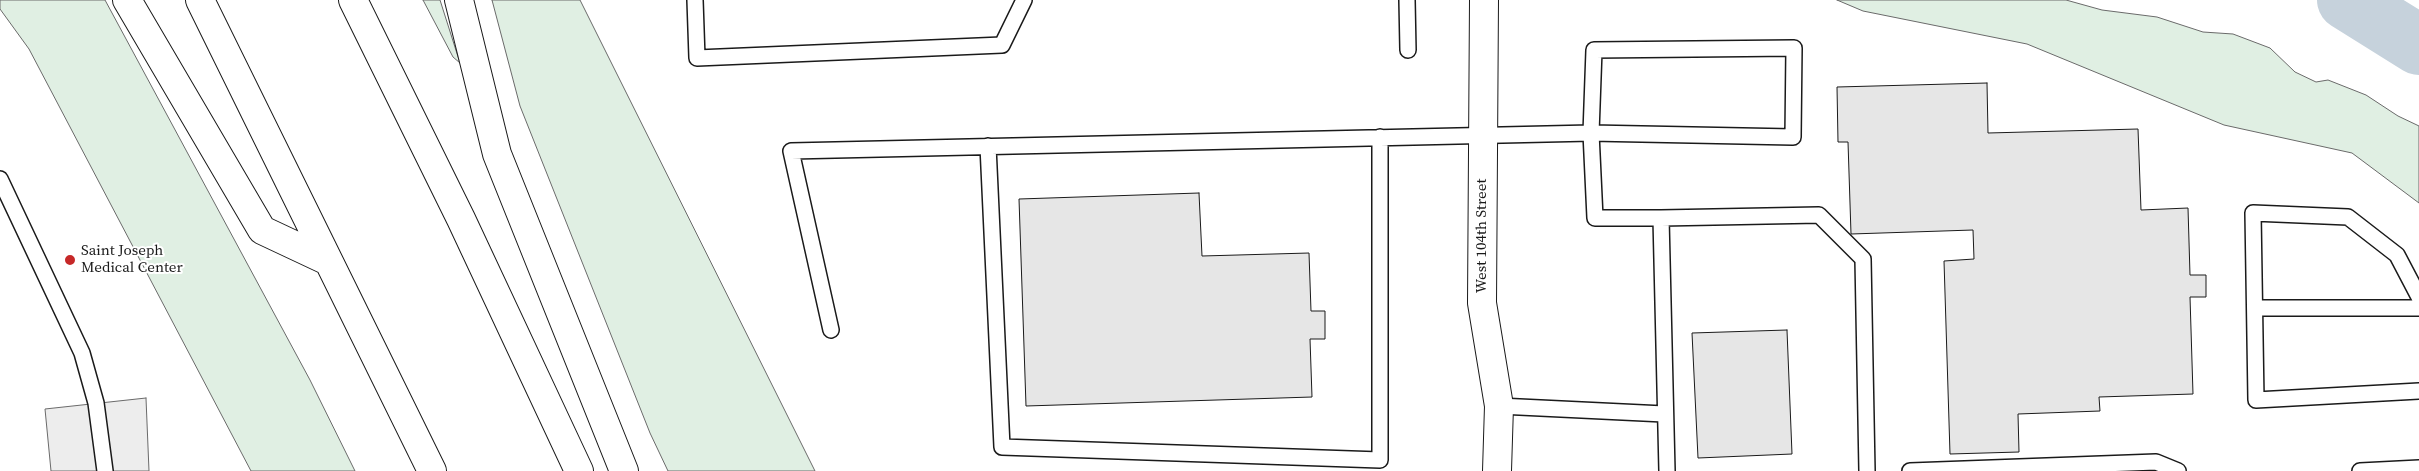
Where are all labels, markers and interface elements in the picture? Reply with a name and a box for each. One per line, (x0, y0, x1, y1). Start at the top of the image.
street label: West 104th Street (1473, 179, 1491, 293)
place label: Saint Joseph Medical Center (81, 242, 183, 277)
marker: Saint Joseph Medical Center (63, 253, 77, 267)

